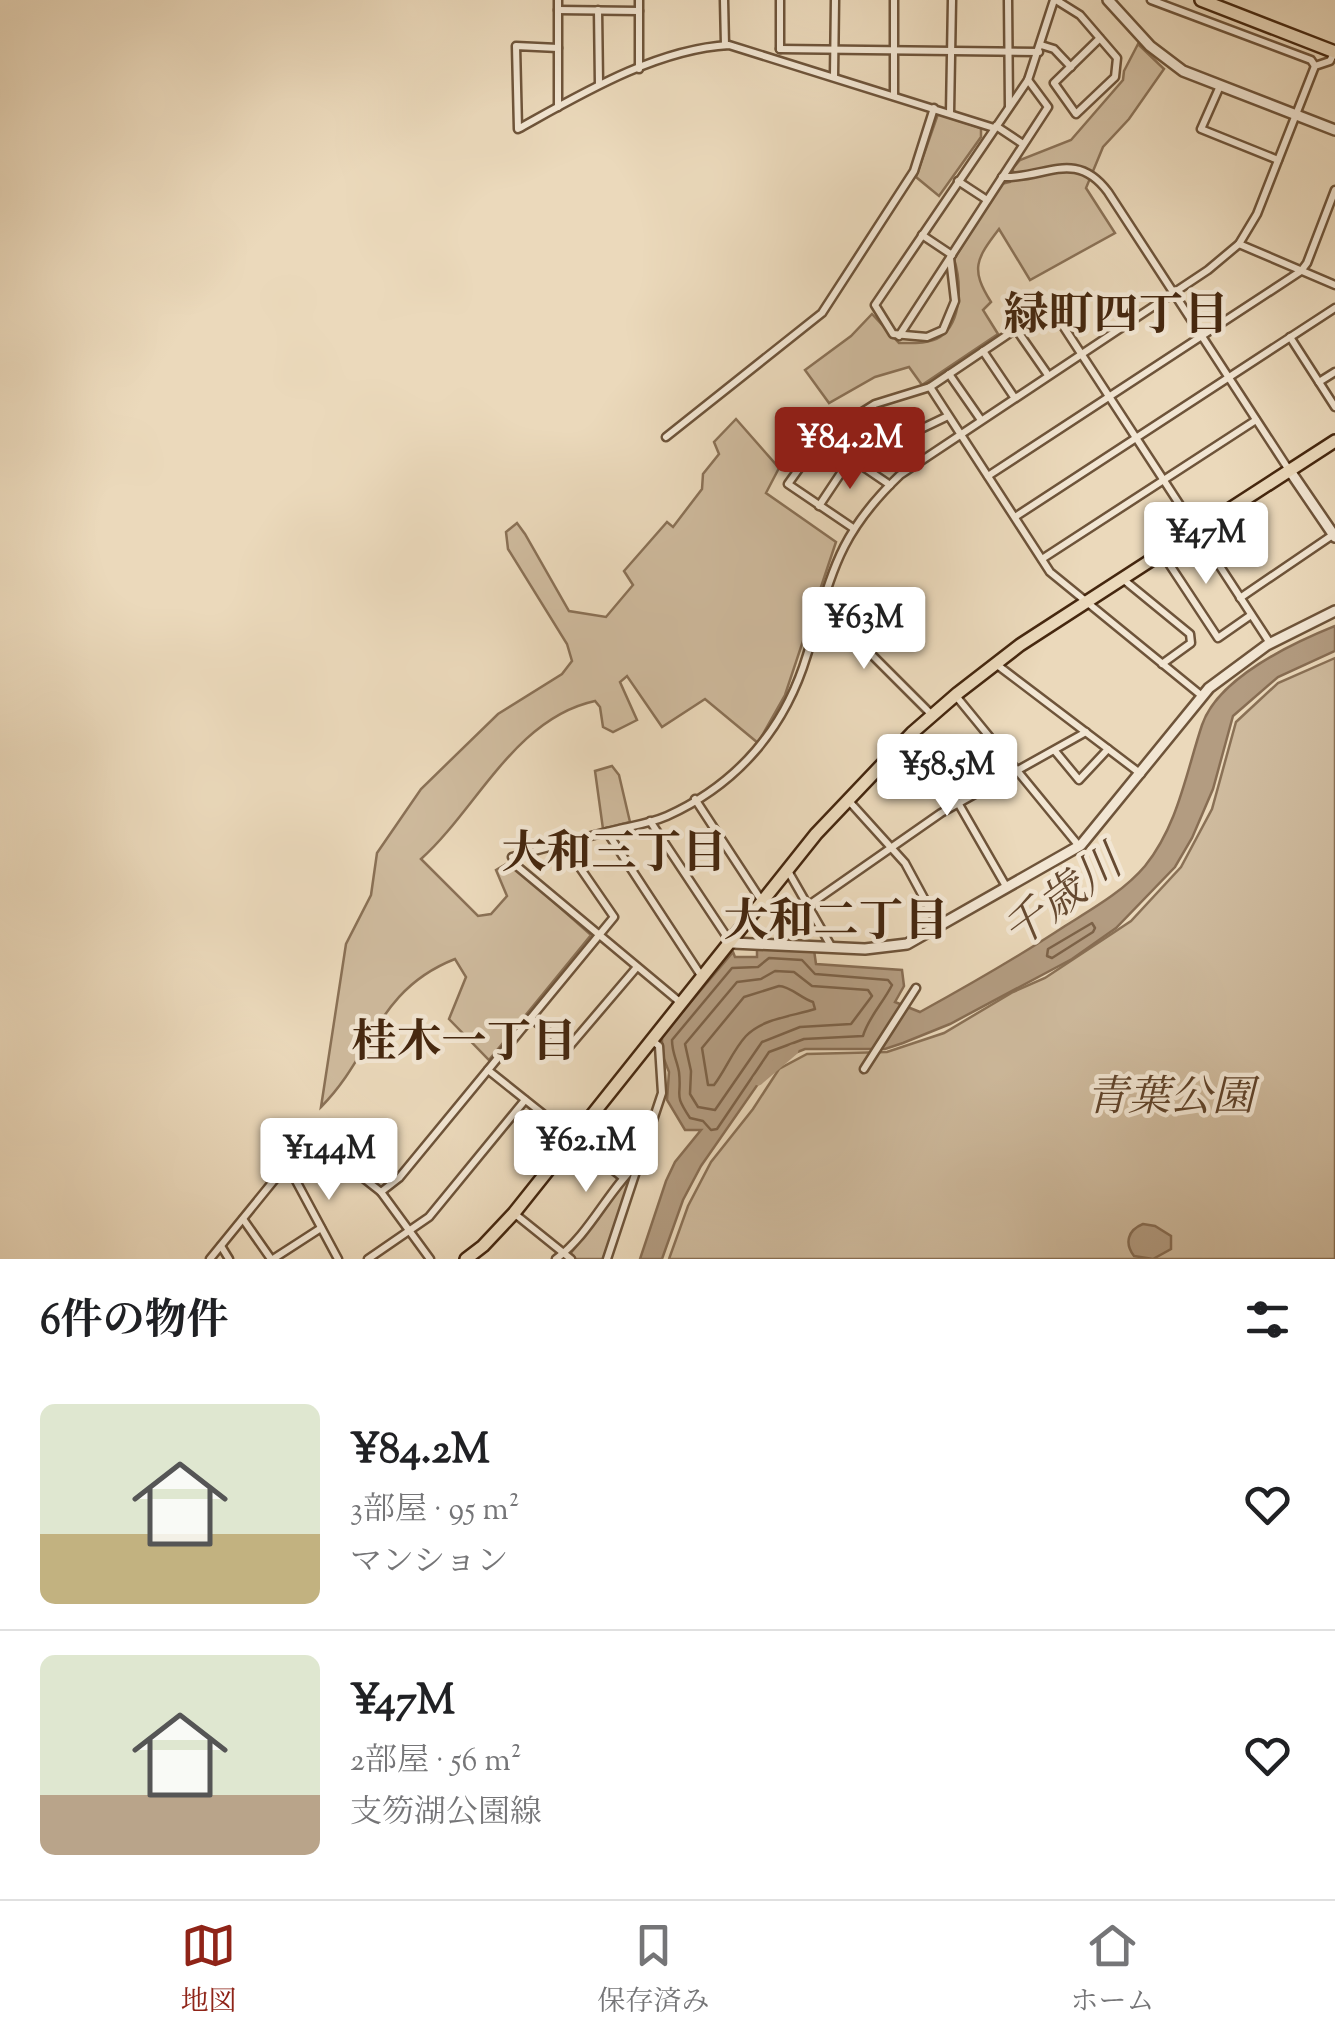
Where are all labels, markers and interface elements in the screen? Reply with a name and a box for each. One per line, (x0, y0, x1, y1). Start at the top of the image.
district label: 緑町四丁目 (1003, 286, 1229, 351)
pin: ¥84.2M (769, 407, 931, 492)
text: ¥84.2M (797, 416, 903, 462)
pin: ¥47M (1147, 502, 1265, 587)
text: ¥47M (1166, 511, 1246, 557)
pin: ¥63M (805, 587, 923, 672)
text: ¥63M (824, 596, 904, 642)
pin: ¥58.5M (866, 734, 1028, 819)
text: ¥58.5M (899, 743, 995, 789)
district label: 大和三丁目 (501, 824, 727, 889)
water label: 千歳川 (991, 831, 1142, 967)
district label: 大和二丁目 (723, 892, 949, 957)
district label: 桂木一丁目 (351, 1013, 577, 1078)
park label: 青葉公園 (1086, 1070, 1260, 1130)
pin: ¥62.1M (505, 1110, 667, 1195)
pin: ¥144M (259, 1118, 399, 1203)
text: ¥62.1M (536, 1119, 636, 1165)
text: ¥144M (282, 1127, 376, 1173)
icon: filters (1240, 1292, 1295, 1347)
text: 6件の物件 (40, 1293, 229, 1353)
text: ¥84.2M (350, 1422, 490, 1482)
icon: home (120, 1444, 240, 1564)
icon: heart (1240, 1477, 1295, 1532)
text: 3部屋 · 95 m² (350, 1488, 520, 1534)
text: マンション (350, 1540, 509, 1586)
text: ¥47M (350, 1673, 455, 1733)
icon: home (120, 1695, 240, 1815)
icon: heart (1240, 1728, 1295, 1783)
text: 2部屋 · 56 m² (350, 1739, 522, 1785)
text: 支笏湖公園線 (350, 1791, 542, 1837)
tab: 地図 (180, 1918, 237, 2023)
tab: 保存済み (597, 1918, 710, 2023)
tab: ホーム (1070, 1918, 1155, 2023)

